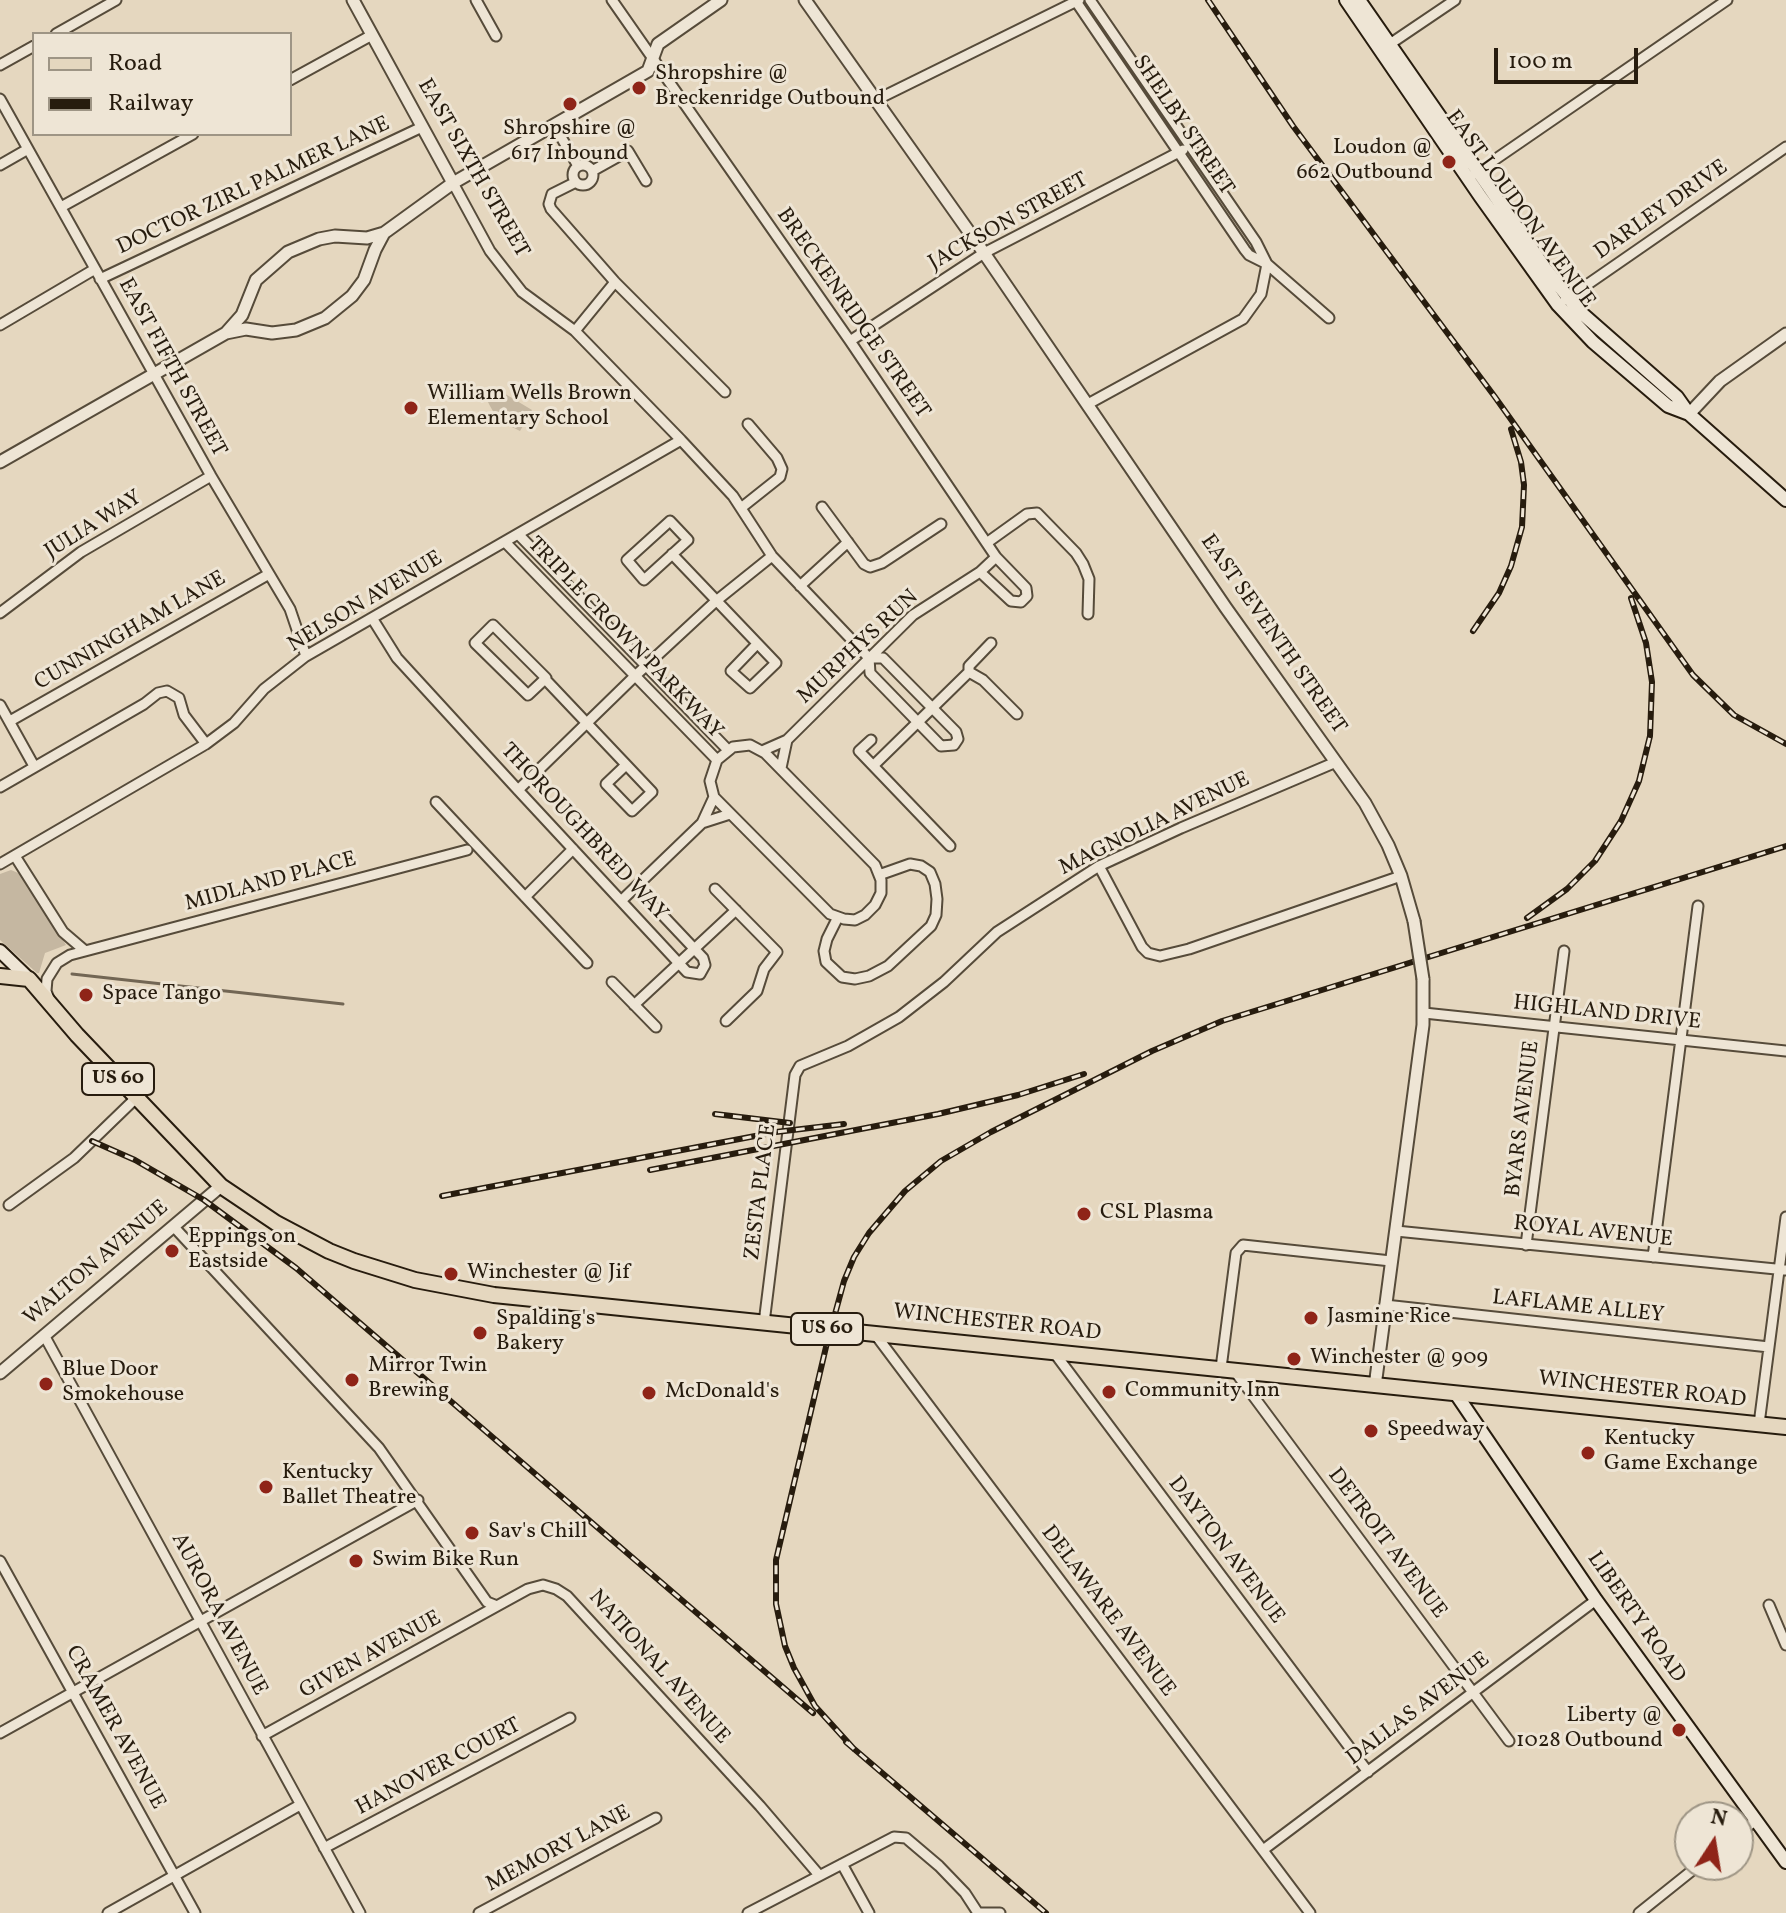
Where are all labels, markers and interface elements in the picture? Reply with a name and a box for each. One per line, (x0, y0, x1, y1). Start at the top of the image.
legend (32, 32, 292, 136)
scale bar (1498, 32, 1642, 82)
text: 100 m (1508, 45, 1573, 79)
text: Road (108, 47, 162, 81)
street label: SHELBY STREET (1125, 51, 1239, 201)
place label: Shropshire @ Breckenridge Outbound (655, 62, 885, 114)
street label: EAST SIXTH STREET (410, 75, 534, 263)
marker: Shropshire @ Breckenridge Outbound (630, 79, 648, 97)
text: Railway (108, 87, 194, 121)
marker: Shropshire @ 617 Inbound (561, 95, 579, 113)
street label: EAST LOUDON AVENUE (1438, 106, 1600, 314)
street label: DOCTOR ZIRL PALMER LANE (113, 112, 395, 262)
place label: Shropshire @ 617 Inbound (503, 117, 637, 168)
place label: Loudon @ 662 Outbound (1297, 136, 1433, 188)
marker: Loudon @ 662 Outbound (1440, 153, 1458, 171)
street label: DARLEY DRIVE (1590, 155, 1734, 267)
street label: JACKSON STREET (925, 168, 1093, 278)
street label: BRECKENRIDGE STREET (769, 204, 935, 424)
street label: EAST FIFTH STREET (111, 274, 231, 462)
place label: William Wells Brown Elementary School (427, 382, 632, 434)
marker: William Wells Brown Elementary School (402, 399, 420, 417)
street label: JULIA WAY (41, 486, 147, 566)
street label: EAST SEVENTH STREET (1193, 530, 1351, 740)
street label: TRIPLE CROWN PARKWAY (521, 533, 727, 745)
street label: NELSON AVENUE (284, 546, 448, 660)
street label: CUNNINGHAM LANE (31, 566, 231, 698)
street label: MURPHYS RUN (793, 585, 925, 711)
street label: THOROUGHBRED WAY (494, 739, 672, 927)
street label: MAGNOLIA AVENUE (1055, 767, 1255, 883)
street label: MIDLAND PLACE (182, 847, 360, 919)
place label: Space Tango (102, 982, 221, 1008)
marker: Space Tango (77, 986, 95, 1004)
street label: HIGHLAND DRIVE (1512, 991, 1702, 1037)
street label: BYARS AVENUE (1501, 1039, 1547, 1199)
road number: US 60 (82, 1063, 154, 1095)
street label: ZESTA PLACE (741, 1122, 783, 1262)
street label: WALTON AVENUE (19, 1196, 175, 1332)
place label: CSL Plasma (1100, 1201, 1213, 1227)
marker: CSL Plasma (1075, 1205, 1093, 1223)
street label: ROYAL AVENUE (1512, 1212, 1674, 1254)
place label: Eppings on Eastside (188, 1225, 296, 1276)
marker: Eppings on Eastside (163, 1242, 181, 1260)
place label: Winchester @ Jif (467, 1261, 630, 1287)
marker: Winchester @ Jif (442, 1265, 460, 1283)
street label: LAFLAME ALLEY (1491, 1286, 1665, 1330)
street label: WINCHESTER ROAD (892, 1300, 1102, 1348)
place label: Jasmine Rice (1327, 1305, 1451, 1331)
place label: Spalding's Bakery (496, 1307, 595, 1358)
marker: Jasmine Rice (1302, 1309, 1320, 1327)
road number: US 60 (791, 1313, 863, 1345)
marker: Spalding's Bakery (471, 1324, 489, 1342)
place label: Winchester @ 909 (1310, 1346, 1488, 1372)
marker: Winchester @ 909 (1285, 1350, 1303, 1368)
place label: Mirror Twin Brewing (368, 1354, 487, 1406)
place label: Blue Door Smokehouse (62, 1358, 184, 1410)
street label: WINCHESTER ROAD (1537, 1367, 1747, 1415)
marker: Mirror Twin Brewing (343, 1371, 361, 1389)
marker: Blue Door Smokehouse (37, 1375, 55, 1393)
place label: Community Inn (1125, 1379, 1280, 1405)
place label: McDonald's (665, 1380, 779, 1406)
marker: Community Inn (1100, 1383, 1118, 1401)
marker: McDonald's (640, 1384, 658, 1402)
place label: Speedway (1387, 1418, 1484, 1444)
marker: Speedway (1362, 1422, 1380, 1440)
place label: Kentucky Game Exchange (1604, 1427, 1758, 1478)
marker: Kentucky Game Exchange (1579, 1444, 1597, 1462)
place label: Kentucky Ballet Theatre (282, 1461, 416, 1512)
street label: DETROIT AVENUE (1321, 1464, 1451, 1624)
street label: DAYTON AVENUE (1161, 1472, 1289, 1630)
marker: Kentucky Ballet Theatre (257, 1478, 275, 1496)
place label: Sav's Chill (488, 1520, 587, 1546)
street label: DELAWARE AVENUE (1034, 1521, 1180, 1703)
marker: Sav's Chill (463, 1524, 481, 1542)
street label: AURORA AVENUE (164, 1529, 272, 1701)
street label: LIBERTY ROAD (1580, 1547, 1690, 1689)
place label: Swim Bike Run (372, 1548, 519, 1574)
marker: Swim Bike Run (347, 1552, 365, 1570)
street label: NATIONAL AVENUE (582, 1585, 734, 1751)
street label: GIVEN AVENUE (296, 1606, 446, 1706)
street label: CRAMER AVENUE (58, 1642, 170, 1814)
street label: DALLAS AVENUE (1342, 1647, 1496, 1773)
place label: Liberty @ 1028 Outbound (1516, 1704, 1663, 1756)
street label: HANOVER COURT (352, 1713, 526, 1823)
marker: Liberty @ 1028 Outbound (1670, 1721, 1688, 1739)
street label: MEMORY LANE (482, 1801, 636, 1899)
north arrow (1674, 1801, 1754, 1881)
text: N (1708, 1802, 1730, 1836)

